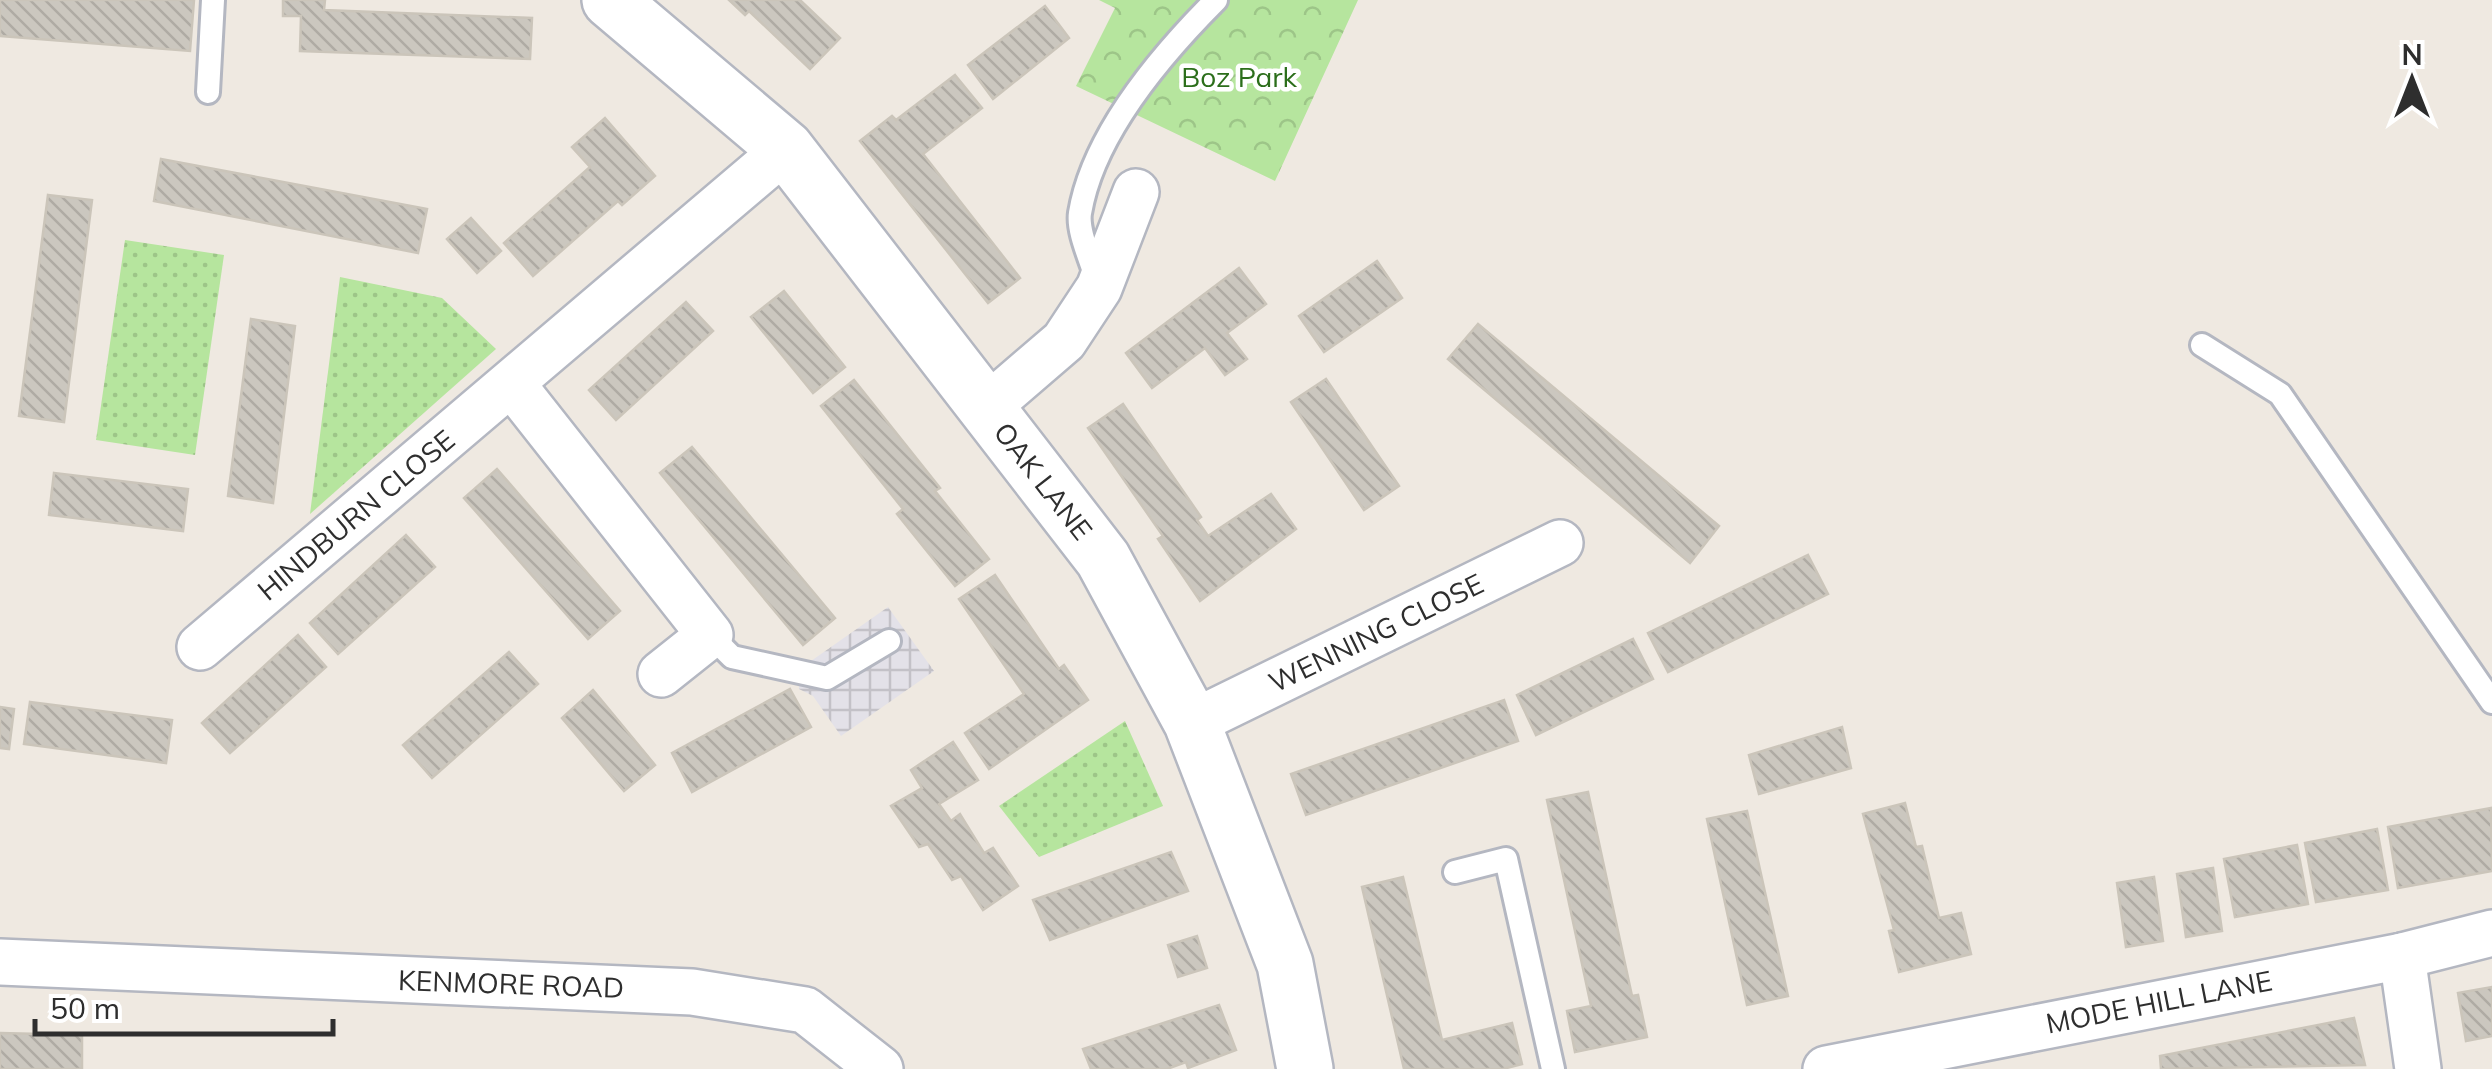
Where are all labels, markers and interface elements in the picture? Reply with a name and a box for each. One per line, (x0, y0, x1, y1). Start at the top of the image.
north arrow (2362, 30, 2462, 130)
text: N (2401, 37, 2423, 72)
park label: Boz Park (1181, 59, 1297, 94)
street label: OAK LANE (987, 415, 1100, 546)
street label: HINDBURN CLOSE (250, 422, 461, 607)
street label: WENNING CLOSE (1263, 565, 1489, 700)
street label: KENMORE ROAD (398, 962, 625, 1005)
street label: MODE HILL LANE (2043, 962, 2275, 1041)
scale bar (35, 974, 332, 1036)
text: 50 m (50, 989, 120, 1027)

